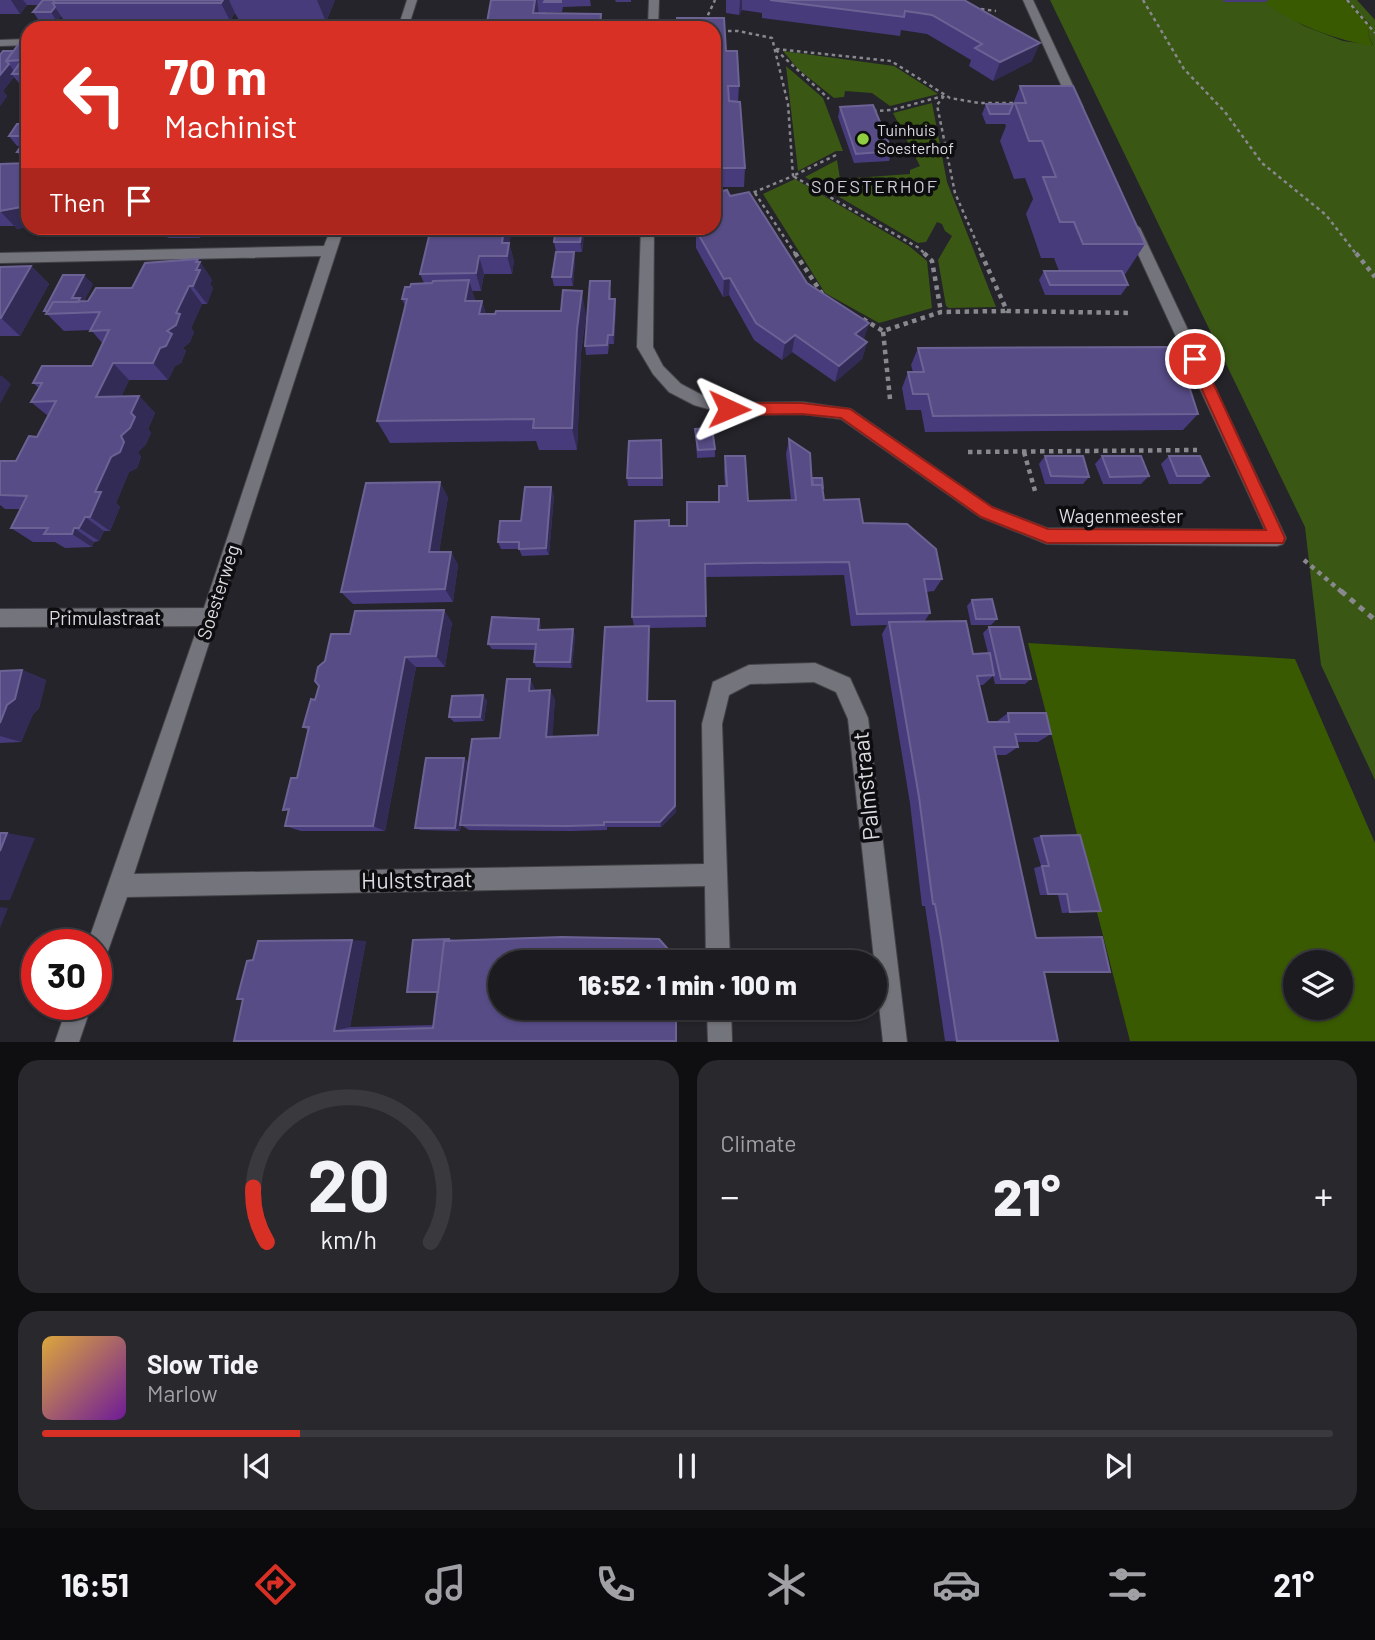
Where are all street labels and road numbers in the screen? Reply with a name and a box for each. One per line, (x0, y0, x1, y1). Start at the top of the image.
street label: Wagenmeester (1059, 504, 1183, 527)
street label: Soesterweg (191, 541, 244, 642)
street label: Primulastraat (49, 606, 161, 629)
street label: Palmstraat (845, 730, 885, 842)
street label: Hulststraat (361, 864, 473, 894)

